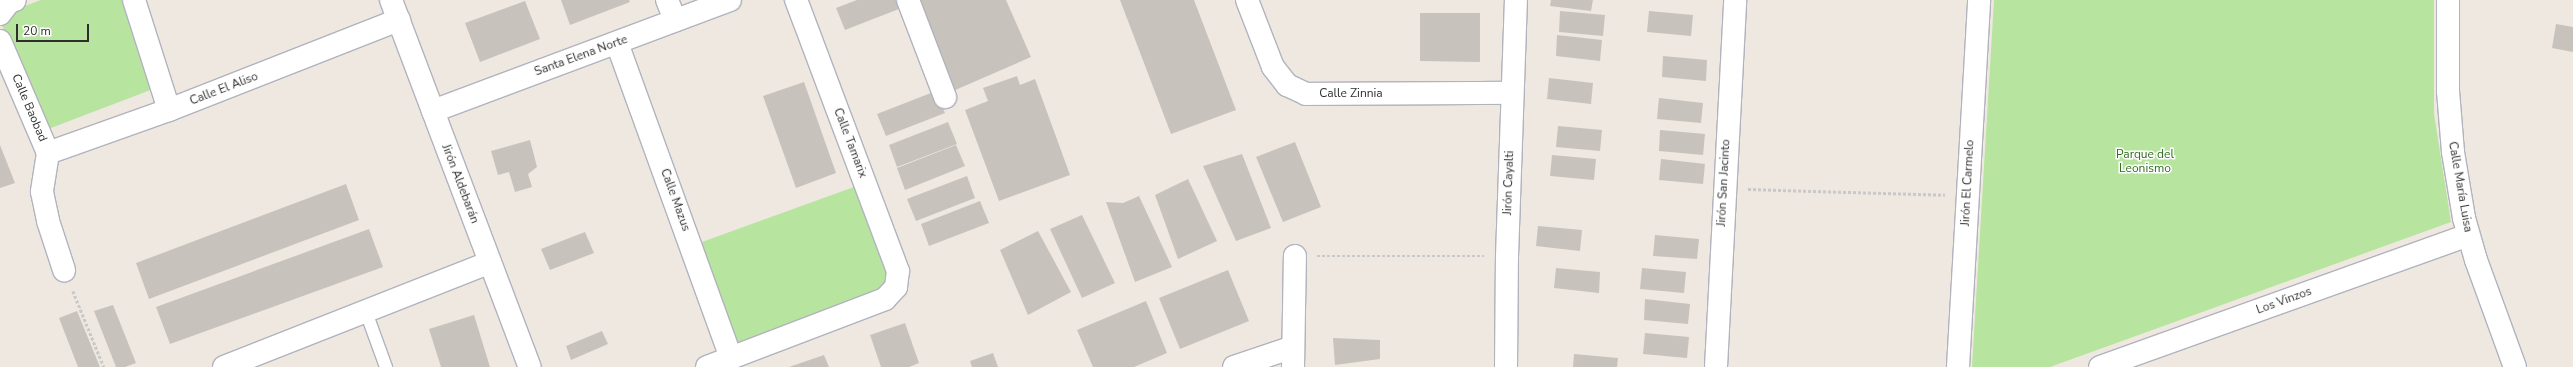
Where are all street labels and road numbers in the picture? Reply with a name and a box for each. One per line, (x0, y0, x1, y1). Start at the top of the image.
street label: Santa Elena Norte (532, 32, 630, 80)
street label: Calle El Aliso (188, 69, 260, 109)
street label: Calle Baobad (8, 72, 50, 144)
street label: Calle Zinnia (1319, 87, 1383, 101)
street label: Calle Tamarix (830, 106, 870, 180)
street label: Jirón San Jacinto (1715, 139, 1733, 227)
street label: Jirón El Carmelo (1959, 139, 1977, 227)
street label: Calle María Luisa (2445, 140, 2475, 234)
street label: Jirón Aldebarán (438, 142, 482, 226)
street label: Jirón Cayalti (1501, 151, 1517, 215)
street label: Calle Mazus (657, 167, 693, 233)
street label: Los Vinzos (2254, 284, 2314, 318)

